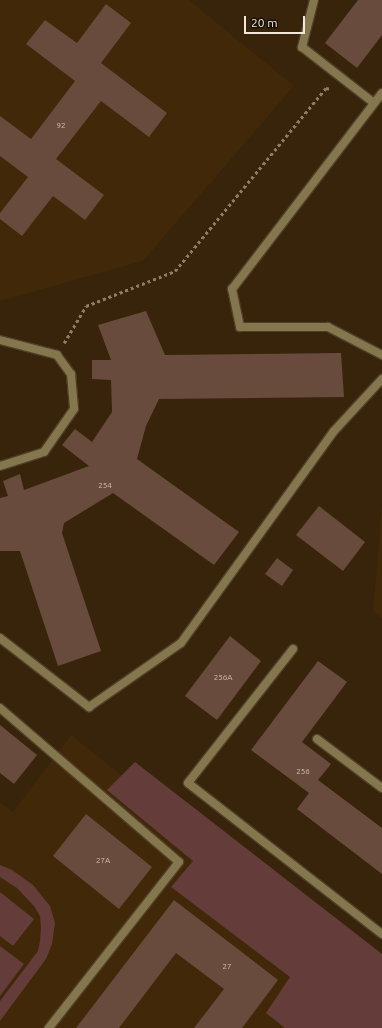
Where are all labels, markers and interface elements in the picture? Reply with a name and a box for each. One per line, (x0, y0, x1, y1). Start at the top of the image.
scale bar (246, 8, 307, 34)
text: 20 m (251, 16, 278, 29)
house number: 92 (56, 121, 66, 131)
house number: 254 (98, 481, 112, 491)
house number: 256А (214, 673, 232, 683)
house number: 256 (296, 767, 310, 777)
house number: 27А (96, 856, 110, 866)
house number: 27 (222, 962, 232, 972)

